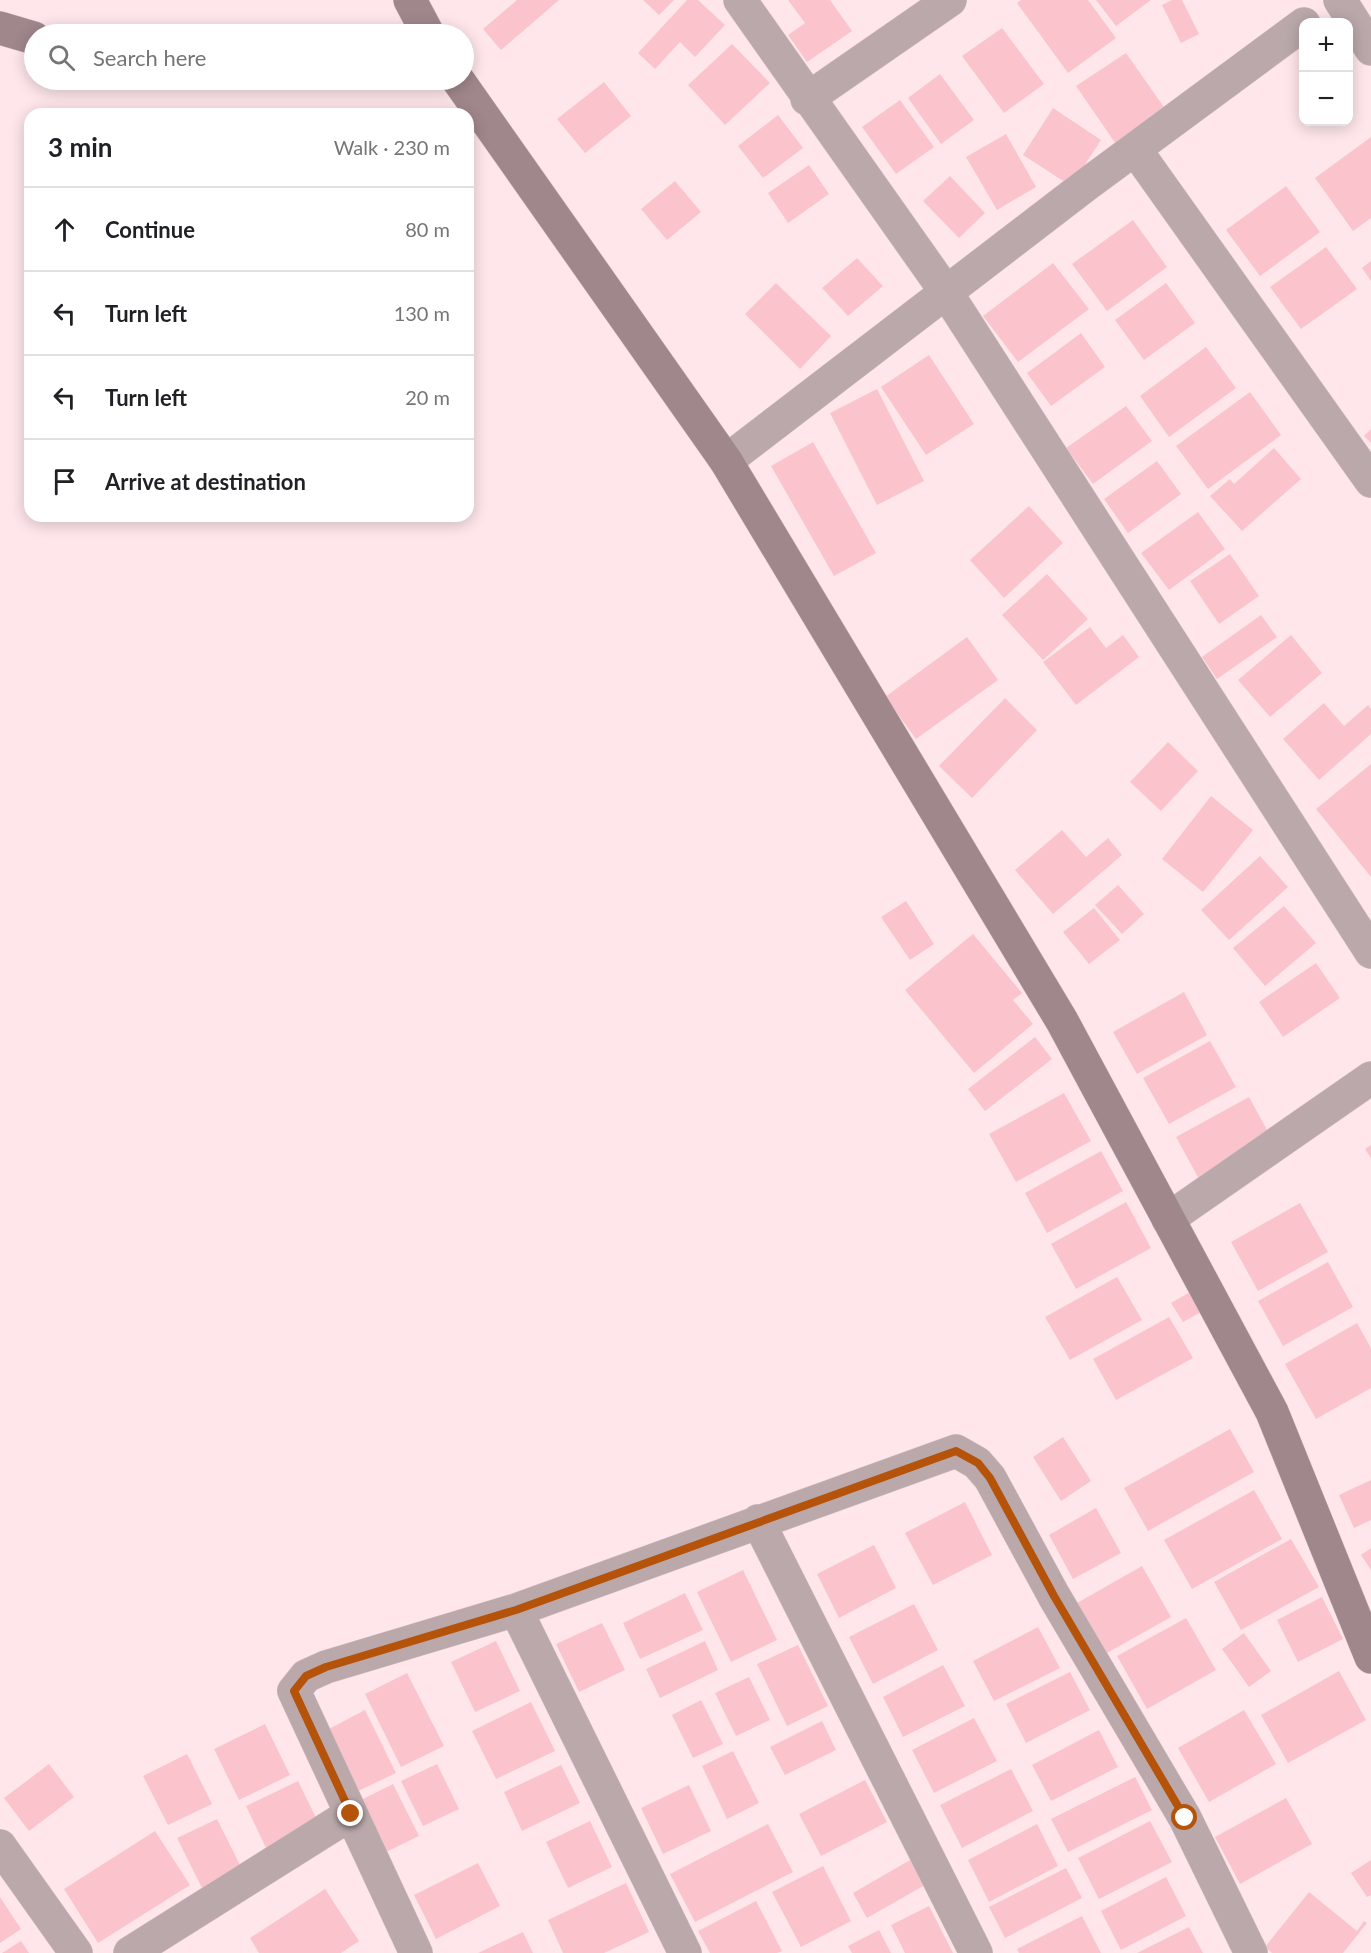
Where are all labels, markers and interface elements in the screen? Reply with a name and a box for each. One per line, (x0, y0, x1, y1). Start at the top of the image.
map controls (1299, 18, 1353, 126)
button: + (1299, 18, 1353, 72)
search box (24, 24, 474, 90)
icon: search (45, 41, 78, 74)
text: Search here (93, 44, 206, 71)
button: − (1299, 72, 1353, 126)
text: 3 min (48, 131, 112, 163)
text: Walk · 230 m (334, 135, 450, 159)
icon: ahead (48, 213, 81, 246)
text: Continue (105, 216, 195, 243)
text: 80 m (405, 217, 450, 241)
icon: left (48, 297, 81, 330)
text: Turn left (105, 300, 187, 327)
text: 130 m (394, 301, 450, 325)
icon: left (48, 381, 81, 414)
text: Turn left (105, 384, 187, 411)
text: 20 m (405, 385, 450, 409)
icon: arrive (48, 465, 81, 498)
text: Arrive at destination (105, 468, 306, 495)
route end (337, 1800, 363, 1826)
route start (1171, 1804, 1197, 1830)

